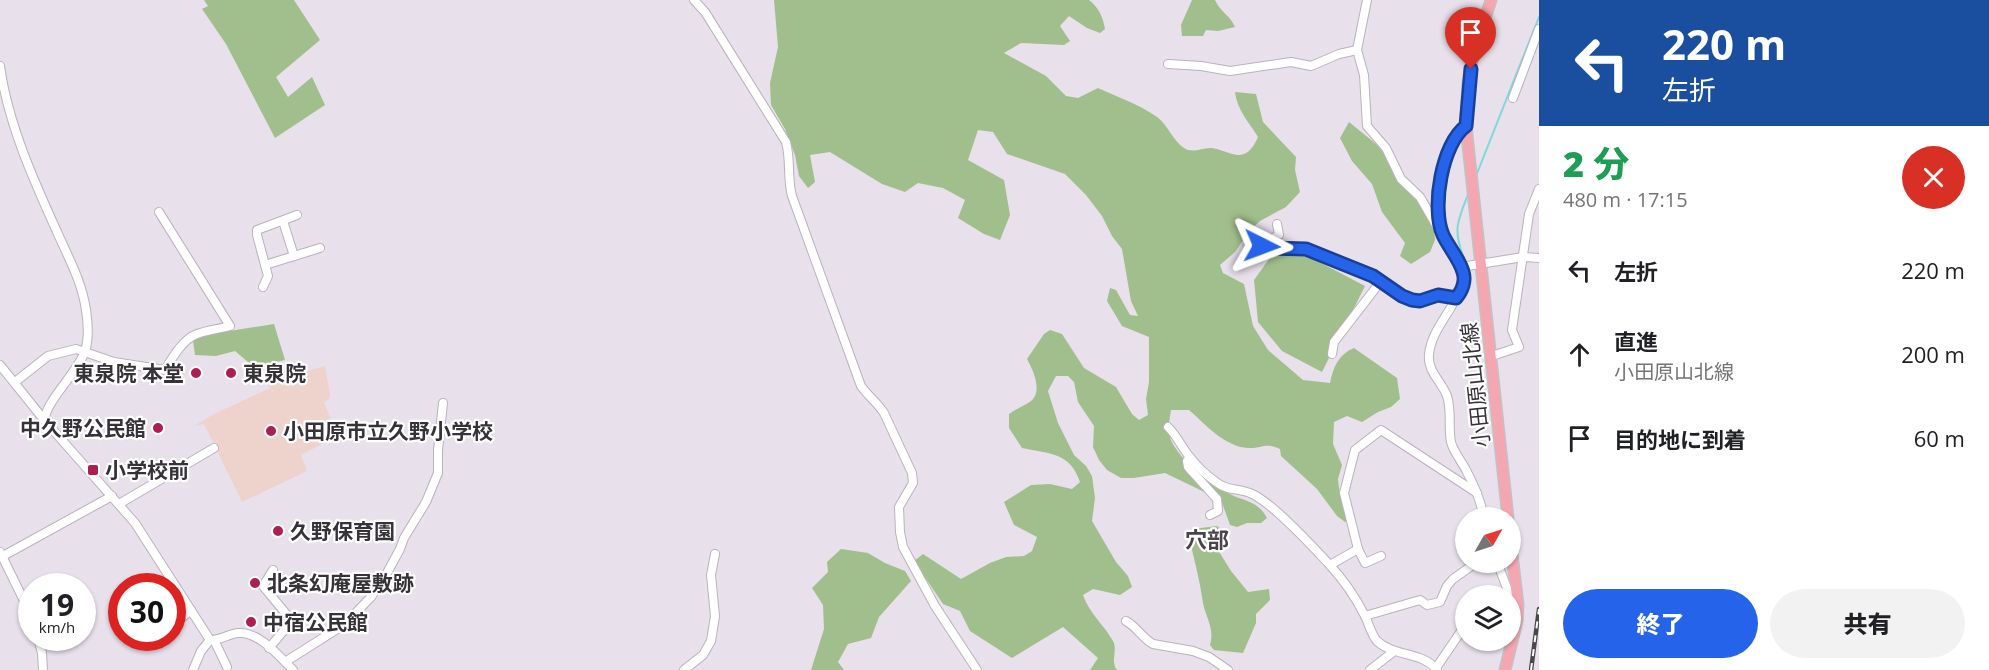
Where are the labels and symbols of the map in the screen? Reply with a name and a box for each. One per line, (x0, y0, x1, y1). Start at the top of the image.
pin (1445, 7, 1496, 69)
position arrow (1230, 214, 1294, 278)
street label: 小田原山北線 (1454, 321, 1496, 449)
place label: 東泉院 本堂 (74, 359, 184, 387)
place label: 東泉院 (243, 359, 306, 387)
marker: 東泉院 本堂 (189, 366, 203, 380)
marker: 東泉院 (224, 366, 238, 380)
place label: 中久野公民館 (20, 414, 146, 442)
place label: 小田原市立久野小学校 (283, 417, 493, 445)
marker: 中久野公民館 (151, 421, 165, 435)
marker: 小田原市立久野小学校 (264, 424, 278, 438)
place label: 小学校前 (105, 456, 189, 484)
marker: 小学校前 (86, 463, 100, 477)
north arrow (1455, 507, 1521, 573)
place label: 久野保育園 (290, 517, 395, 545)
marker: 久野保育園 (271, 524, 285, 538)
district label: 穴部 (1185, 524, 1229, 554)
place label: 北条幻庵屋敷跡 (267, 569, 414, 597)
speed limit sign: 30 (108, 573, 186, 651)
marker: 北条幻庵屋敷跡 (248, 576, 262, 590)
place label: 中宿公民館 (263, 608, 368, 636)
marker: 中宿公民館 (244, 615, 258, 629)

